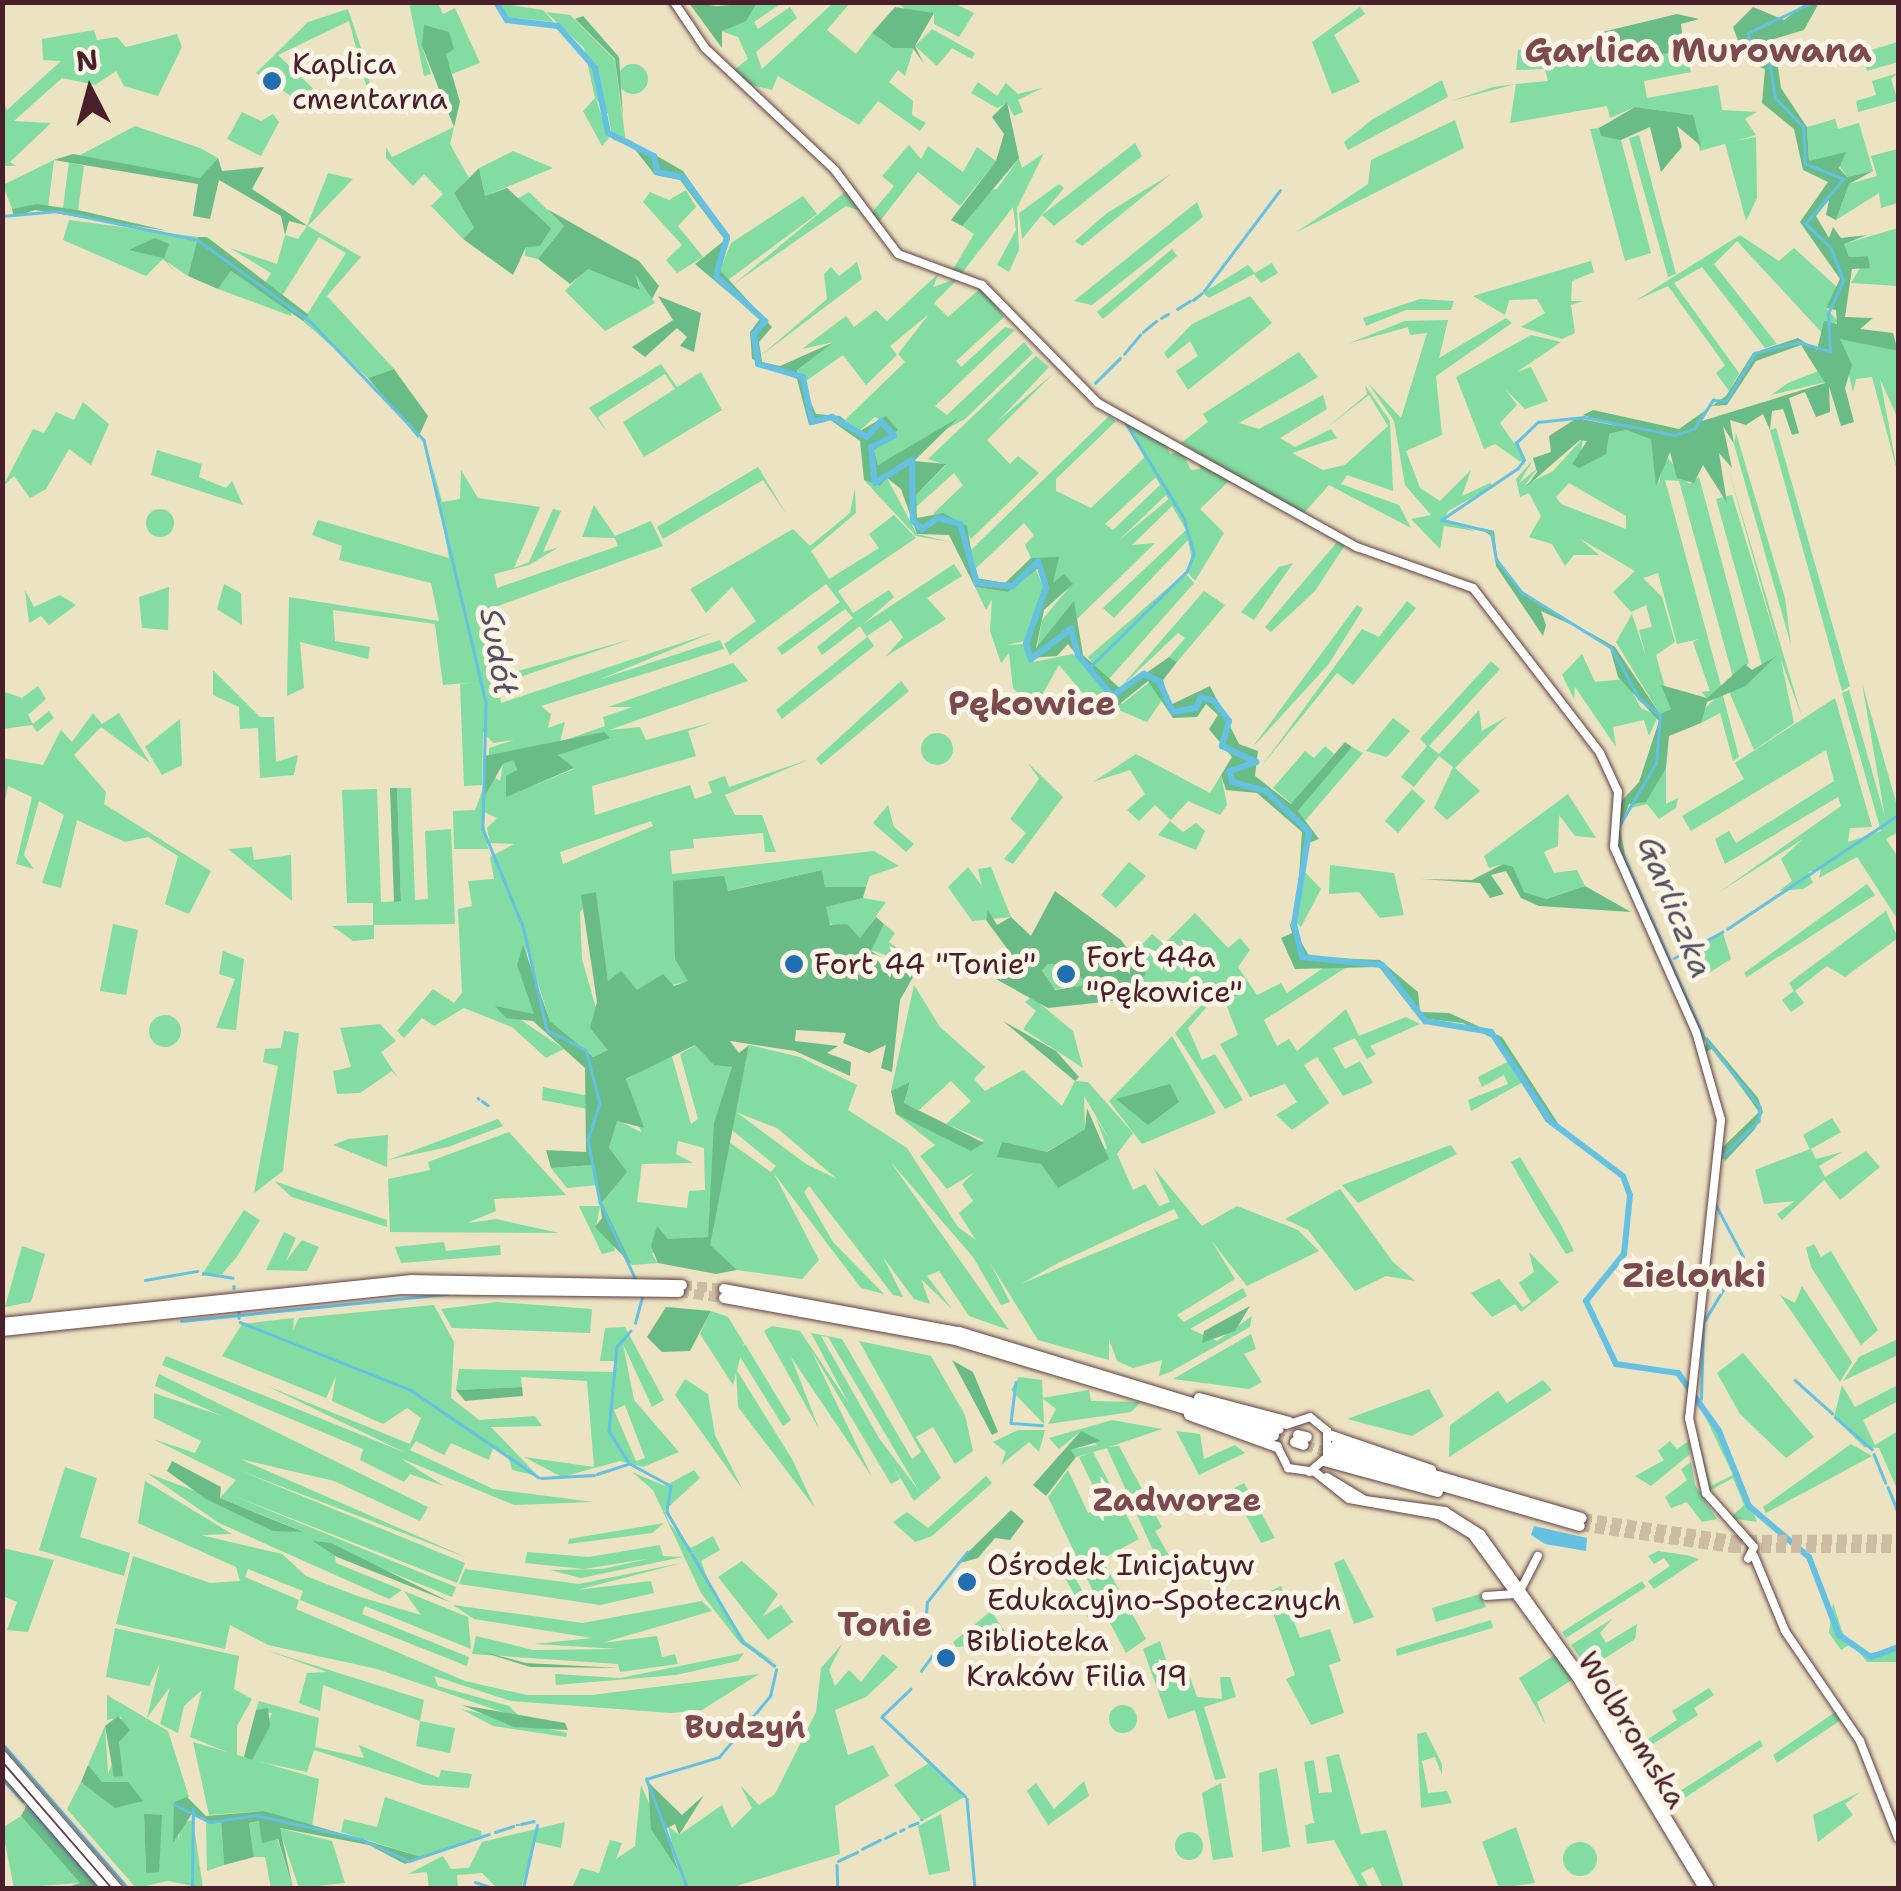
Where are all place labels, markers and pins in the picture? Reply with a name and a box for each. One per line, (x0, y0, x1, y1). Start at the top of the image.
place label: Kaplica cmentarna (292, 46, 448, 116)
marker: Kaplica cmentarna (261, 70, 283, 92)
place label: Fort 44a "Pękowice" (1086, 939, 1243, 1010)
place label: Fort 44 "Tonie" (814, 946, 1036, 982)
marker: Fort 44 "Tonie" (783, 953, 805, 975)
marker: Fort 44a "Pękowice" (1055, 963, 1077, 985)
place label: Ośrodek Inicjatyw Edukacyjno-Społecznych (987, 1547, 1342, 1618)
marker: Ośrodek Inicjatyw Edukacyjno-Społecznych (956, 1571, 978, 1593)
place label: Biblioteka Kraków Filia 19 (966, 1623, 1188, 1694)
marker: Biblioteka Kraków Filia 19 (935, 1647, 957, 1669)

